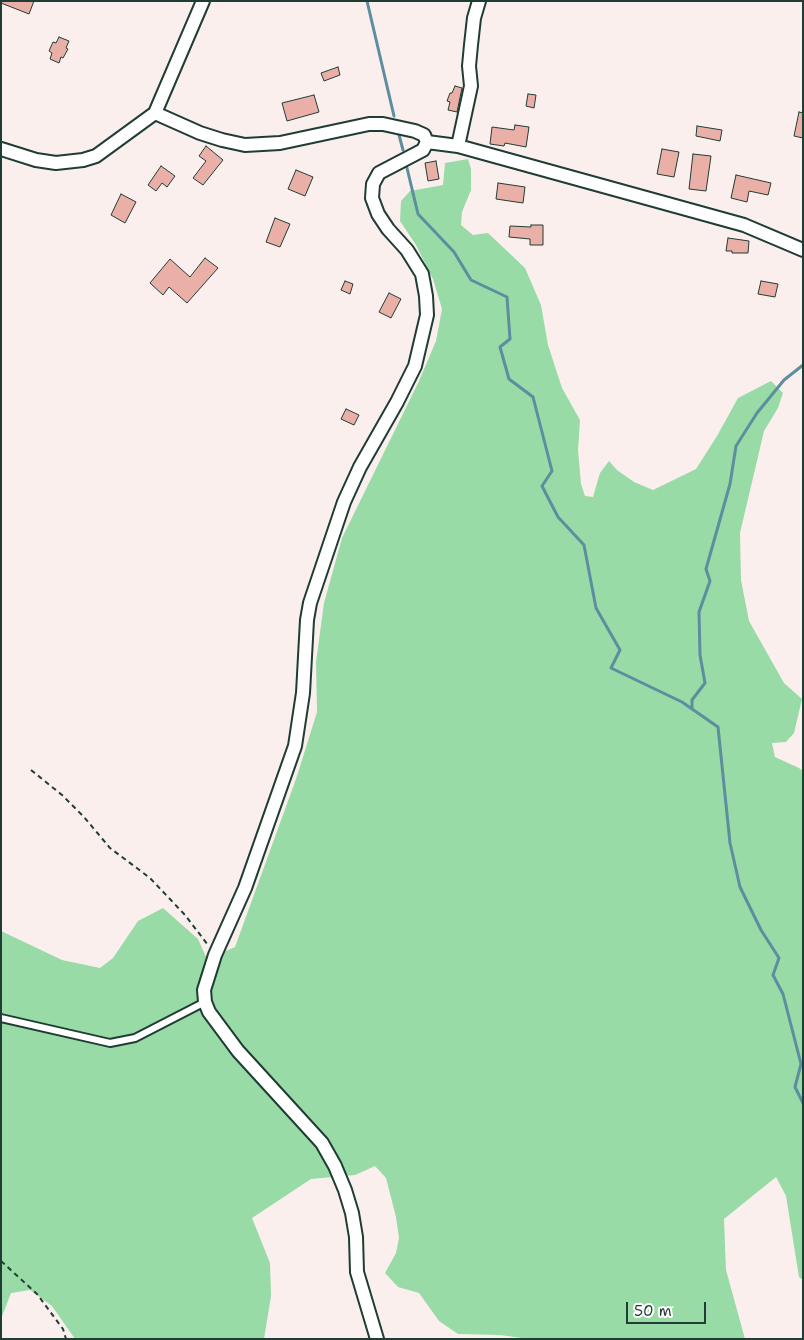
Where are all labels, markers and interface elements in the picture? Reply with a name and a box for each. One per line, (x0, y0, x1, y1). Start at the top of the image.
scale bar (629, 1292, 709, 1324)
text: 50 m (634, 1301, 672, 1321)

